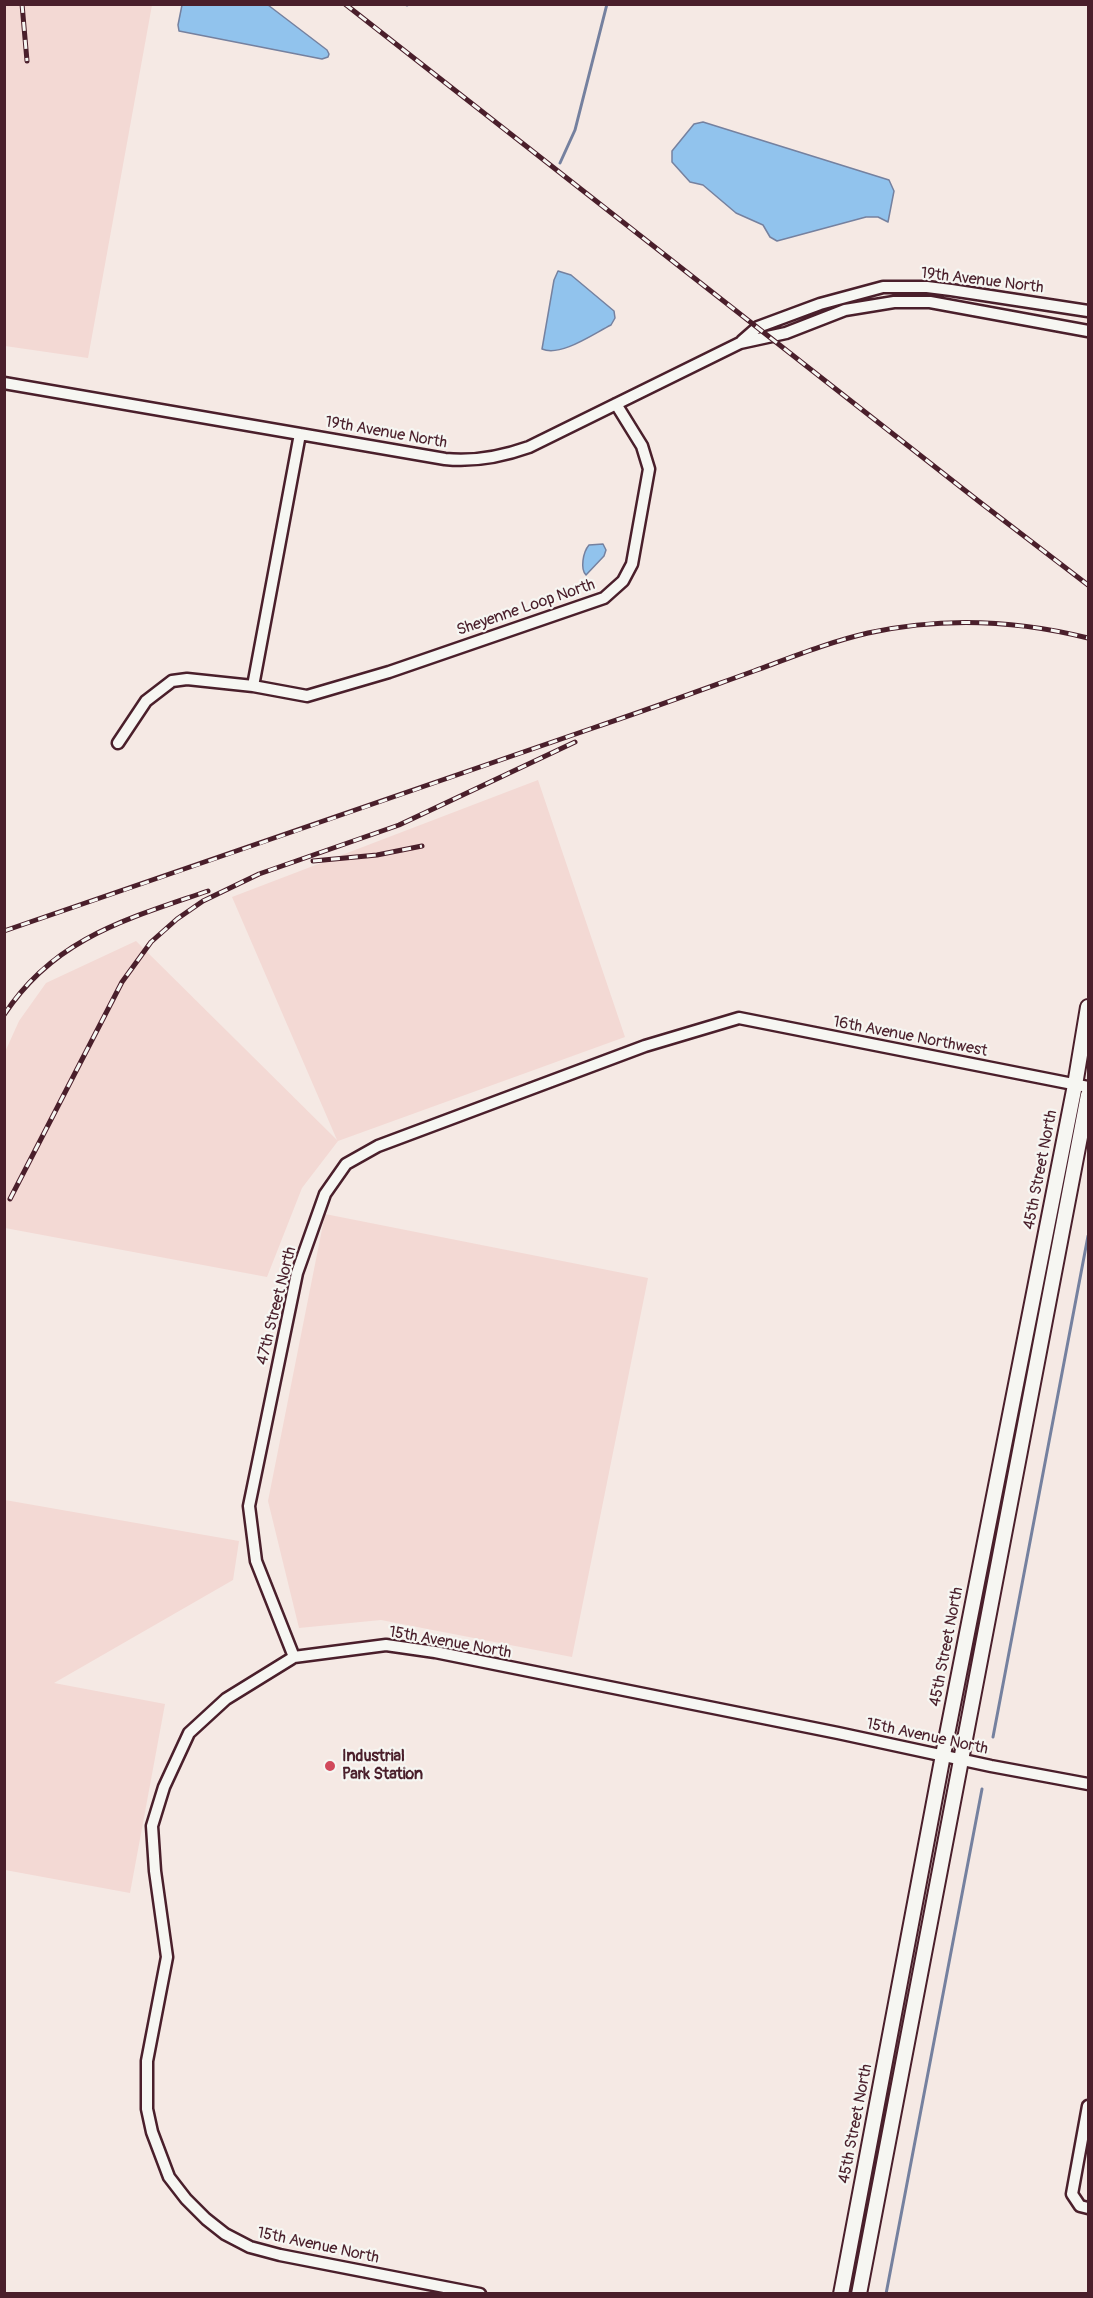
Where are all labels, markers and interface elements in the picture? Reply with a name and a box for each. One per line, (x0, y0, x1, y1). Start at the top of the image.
street label: 19th Avenue North (919, 264, 1045, 298)
street label: 19th Avenue North (323, 413, 449, 453)
street label: Sheyenne Loop North (454, 575, 598, 641)
street label: 16th Avenue Northwest (831, 1013, 989, 1061)
street label: 45th Street North (1020, 1109, 1062, 1231)
street label: 47th Street North (253, 1245, 301, 1367)
street label: 45th Street North (926, 1586, 968, 1708)
street label: 15th Avenue North (387, 1623, 513, 1663)
street label: 15th Avenue North (864, 1715, 990, 1759)
place label: Industrial Park Station (342, 1747, 423, 1785)
marker: Industrial Park Station (323, 1759, 337, 1773)
street label: 45th Street North (835, 2063, 877, 2185)
street label: 15th Avenue North (255, 2224, 381, 2268)

